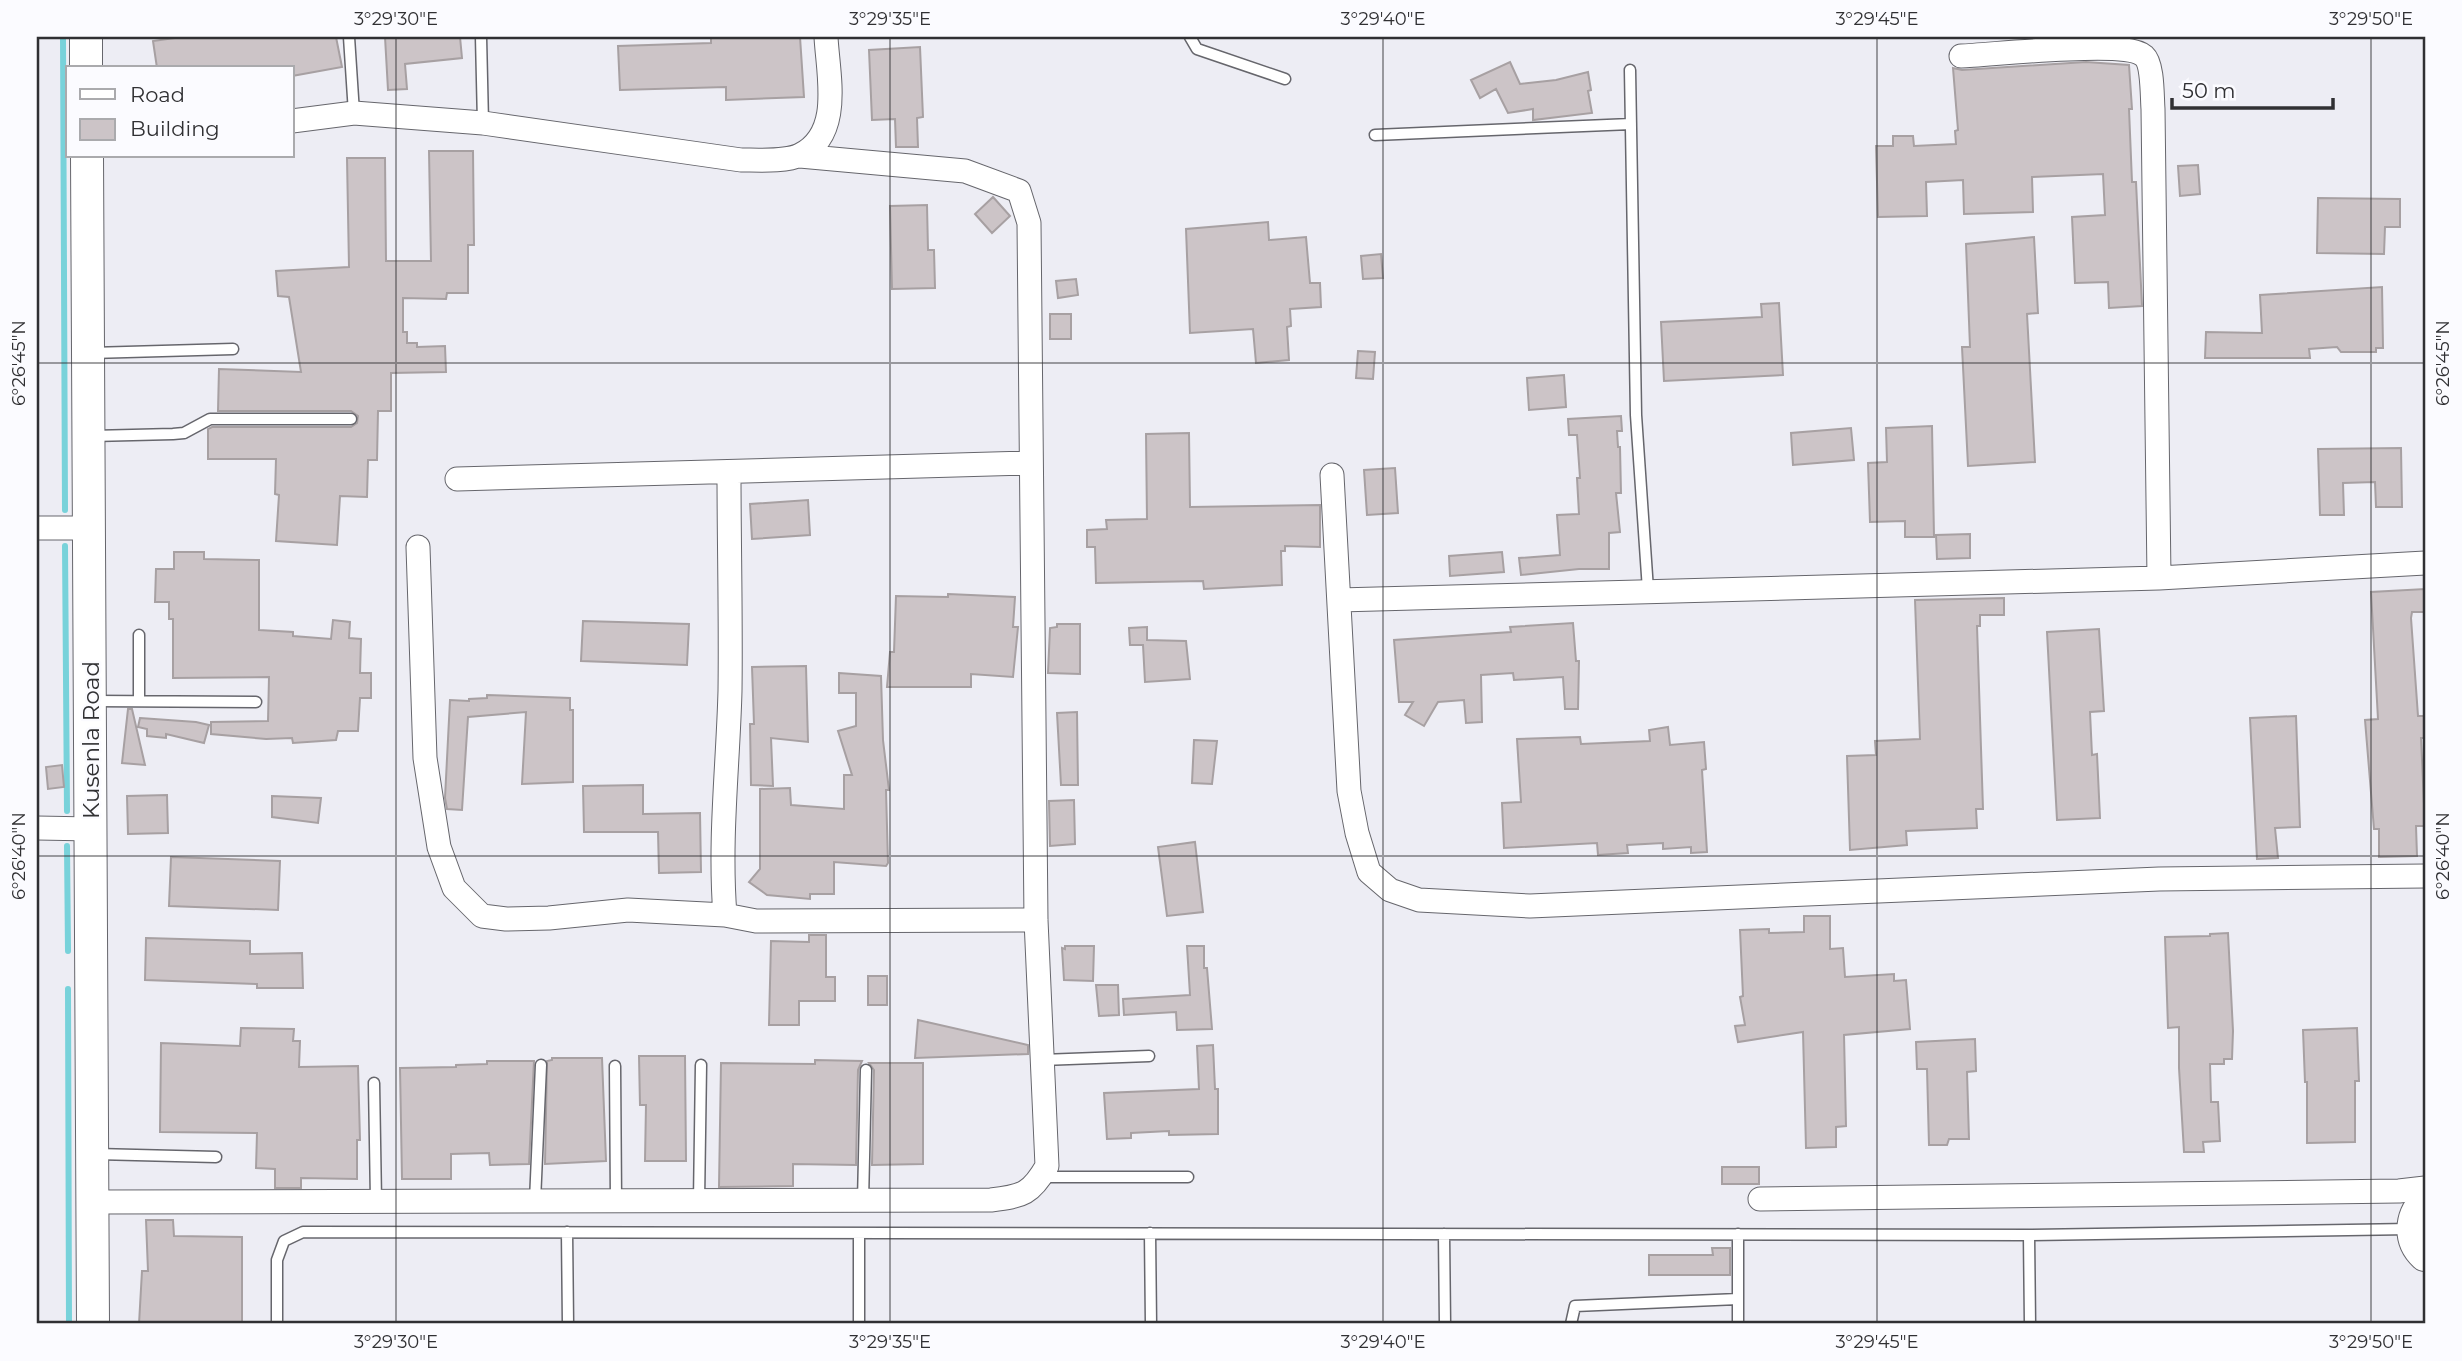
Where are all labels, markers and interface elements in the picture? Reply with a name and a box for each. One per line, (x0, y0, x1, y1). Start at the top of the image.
text: 3°29'30"E (354, 8, 438, 30)
text: 3°29'35"E (849, 8, 931, 30)
text: 3°29'40"E (1341, 8, 1425, 30)
text: 3°29'45"E (1835, 8, 1919, 30)
text: 3°29'50"E (2329, 8, 2413, 30)
legend (66, 66, 294, 158)
scale bar (2172, 66, 2332, 110)
text: 50 m (2182, 78, 2236, 103)
text: Road (130, 82, 185, 107)
text: Building (130, 116, 220, 141)
text: 6°26'45"N (8, 320, 30, 406)
text: 6°26'45"N (2432, 320, 2454, 406)
street label: Kusenla Road (77, 661, 105, 819)
text: 6°26'40"N (8, 812, 30, 900)
text: 6°26'40"N (2432, 812, 2454, 900)
text: 3°29'30"E (354, 1331, 438, 1353)
text: 3°29'35"E (849, 1331, 931, 1353)
text: 3°29'40"E (1341, 1331, 1425, 1353)
text: 3°29'45"E (1835, 1331, 1919, 1353)
text: 3°29'50"E (2329, 1331, 2413, 1353)

